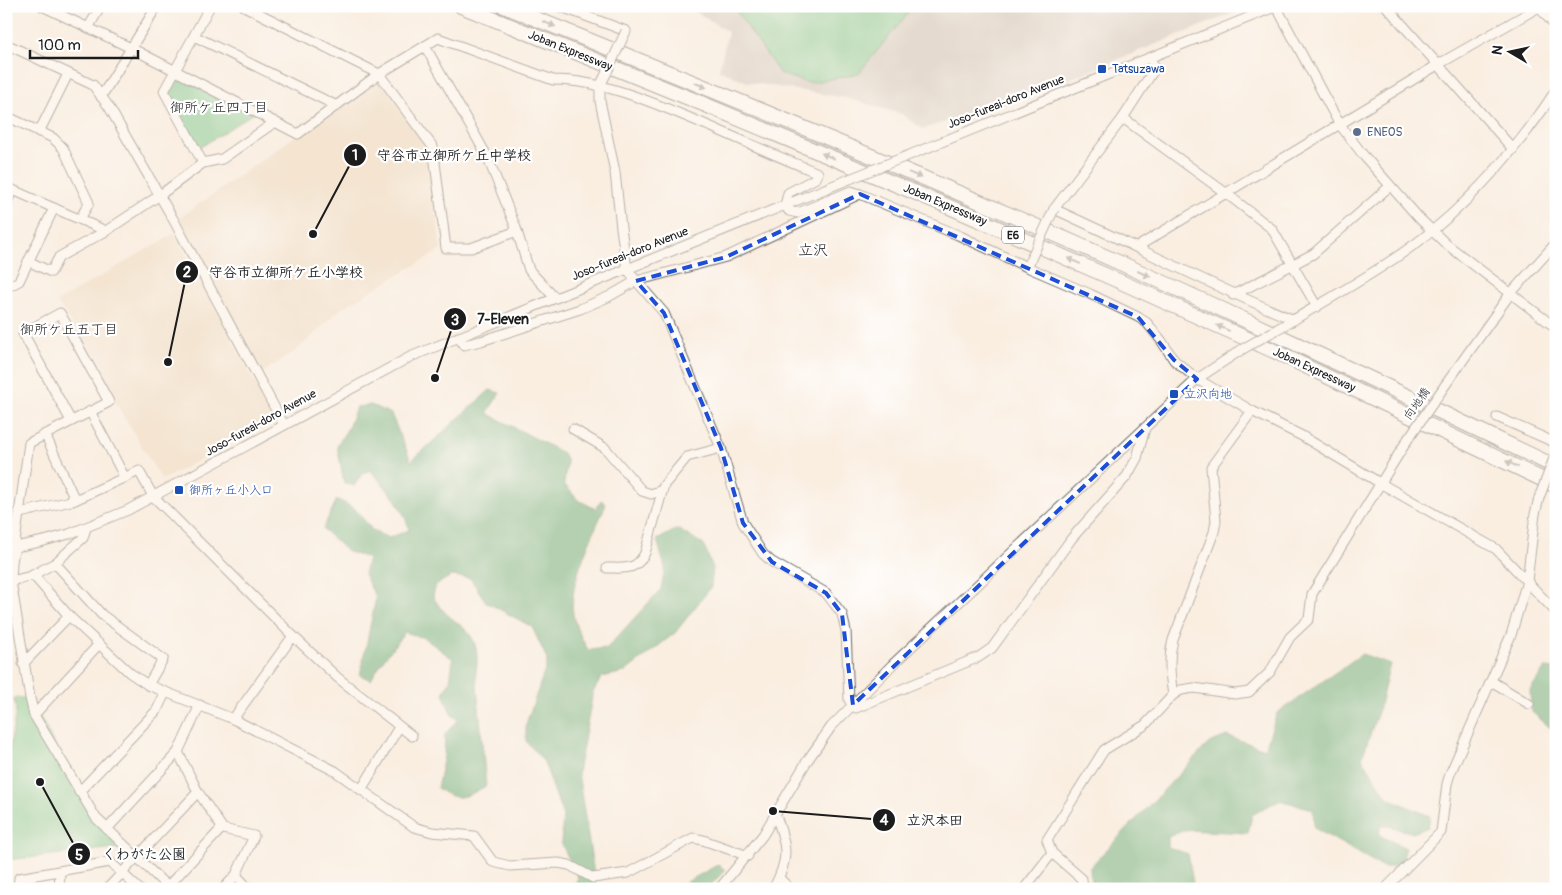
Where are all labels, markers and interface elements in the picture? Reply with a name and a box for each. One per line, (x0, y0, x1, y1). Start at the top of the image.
one-way arrow (542, 21, 556, 29)
street label: Joban Expressway (526, 27, 614, 75)
scale bar (30, 28, 138, 60)
north arrow (1484, 28, 1534, 78)
text: 100 m (38, 36, 81, 55)
text: N (1489, 44, 1507, 56)
place label: Tatsuzawa (1112, 62, 1165, 77)
marker: Tatsuzawa (1096, 63, 1108, 75)
street label: Joso-fureai-doro Avenue (946, 72, 1067, 132)
one-way arrow (693, 82, 707, 90)
district label: 御所ケ丘四丁目 (170, 99, 268, 116)
place label: ENEOS (1367, 125, 1402, 140)
marker: ENEOS (1351, 126, 1363, 138)
callout: 守谷市立御所ケ丘中学校 (342, 140, 541, 169)
text: 1 (352, 146, 358, 165)
text: 守谷市立御所ケ丘中学校 (377, 147, 531, 164)
one-way arrow (821, 152, 835, 160)
one-way arrow (908, 171, 922, 179)
street label: Joban Expressway (901, 181, 989, 229)
street label: Joso-fureai-doro Avenue (570, 224, 691, 284)
road number: E6 (1002, 226, 1024, 244)
district label: 立沢 (798, 241, 828, 260)
callout: 守谷市立御所ケ丘小学校 (174, 257, 373, 286)
one-way arrow (1067, 257, 1081, 265)
text: 2 (183, 263, 191, 282)
text: 守谷市立御所ケ丘小学校 (209, 264, 363, 281)
one-way arrow (1137, 270, 1151, 278)
callout: 7-Eleven (443, 305, 539, 334)
text: 3 (451, 311, 459, 330)
text: 7-Eleven (477, 311, 529, 328)
district label: 御所ケ丘五丁目 (20, 321, 118, 338)
one-way arrow (1216, 323, 1230, 331)
street label: Joban Expressway (1270, 344, 1358, 396)
street label: 向地橋 (1401, 385, 1433, 423)
street label: Joso-fureai-doro Avenue (203, 386, 319, 460)
place label: 立沢向地 (1184, 387, 1232, 402)
marker: 立沢向地 (1168, 388, 1180, 400)
one-way arrow (1505, 460, 1519, 468)
place label: 御所ヶ丘小入口 (189, 483, 273, 498)
marker: 御所ヶ丘小入口 (173, 484, 185, 496)
callout: 立沢本田 (872, 806, 973, 835)
text: 4 (880, 811, 889, 830)
text: 立沢本田 (907, 812, 963, 829)
callout: くわがた公園 (67, 840, 196, 869)
text: 5 (75, 846, 83, 865)
text: くわがた公園 (102, 846, 186, 863)

